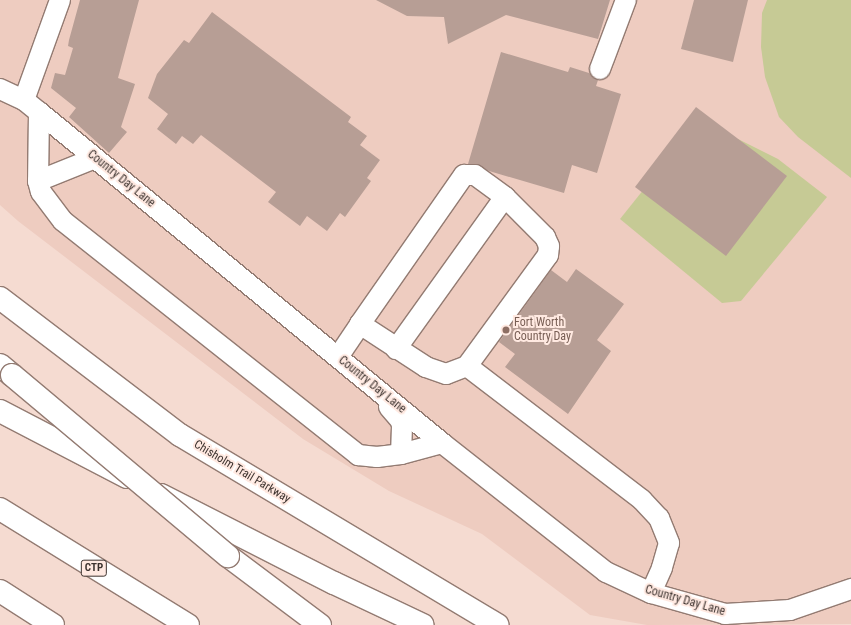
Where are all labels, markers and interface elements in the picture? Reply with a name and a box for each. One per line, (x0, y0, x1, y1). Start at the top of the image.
street label: Country Day Lane (84, 147, 158, 211)
place label: Fort Worth Country Day (514, 316, 571, 344)
marker: Fort Worth Country Day (501, 325, 511, 335)
street label: Country Day Lane (335, 353, 409, 417)
street label: Chisholm Trail Parkway (191, 437, 293, 507)
road number: CTP (80, 559, 108, 577)
street label: Country Day Lane (643, 583, 727, 619)

